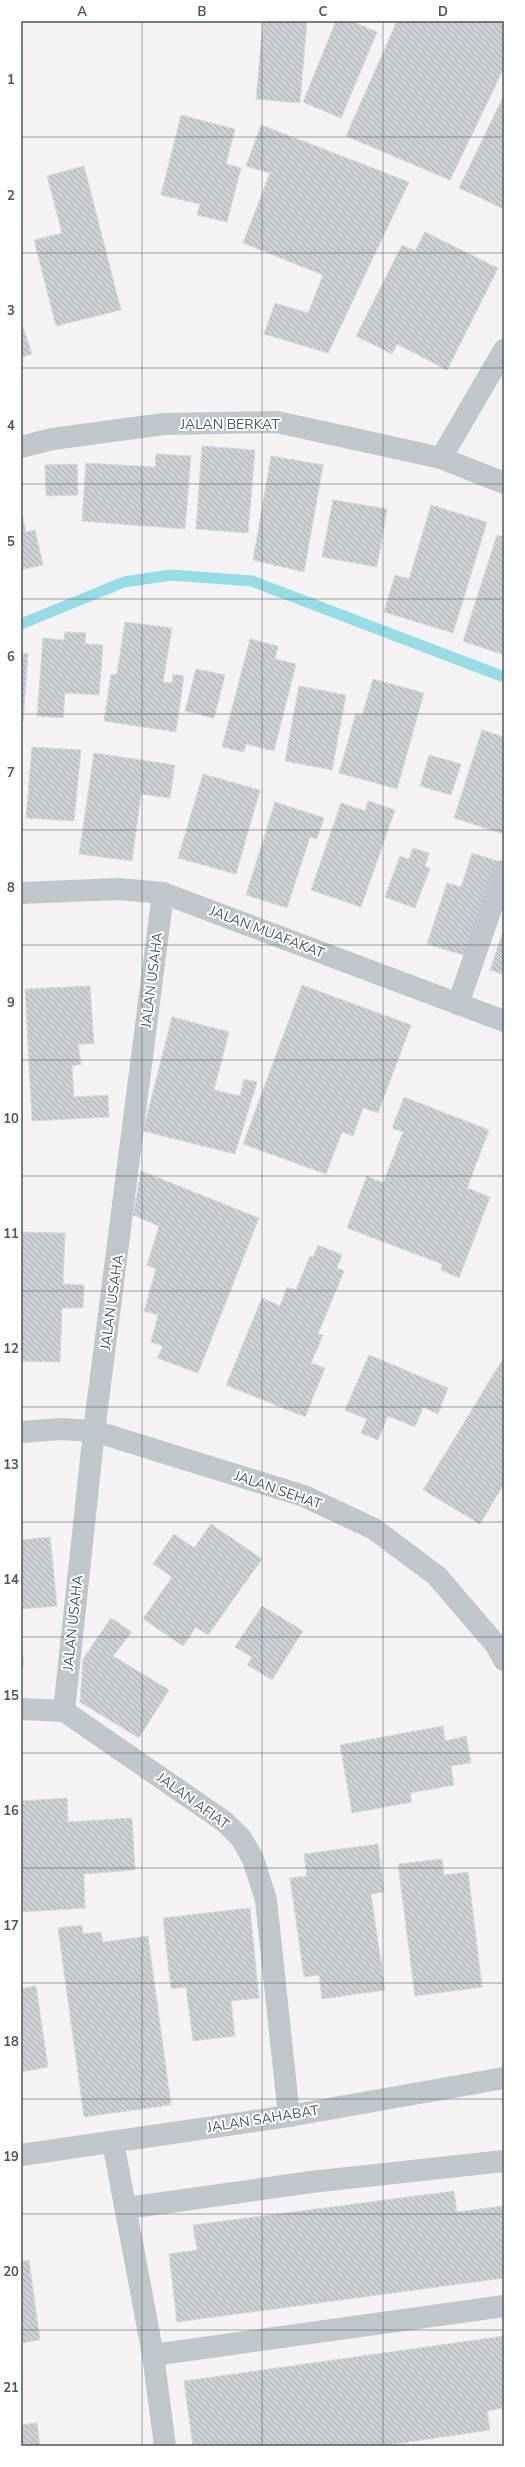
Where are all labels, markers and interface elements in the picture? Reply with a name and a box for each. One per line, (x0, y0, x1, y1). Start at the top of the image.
text: A (77, 3, 87, 21)
text: B (198, 3, 207, 21)
text: C (319, 3, 328, 21)
text: D (438, 3, 448, 21)
text: 1 (7, 71, 15, 89)
text: 2 (7, 187, 15, 205)
text: 3 (7, 302, 15, 320)
street label: JALAN BERKAT (179, 415, 280, 434)
text: 4 (7, 417, 15, 435)
text: 5 (7, 533, 15, 551)
text: 6 (7, 648, 15, 666)
text: 7 (7, 764, 15, 782)
text: 8 (7, 879, 15, 897)
street label: JALAN MUAFAKAT (206, 901, 328, 963)
street label: JALAN USAHA (137, 931, 167, 1030)
text: 9 (7, 994, 15, 1012)
text: 10 (3, 1110, 19, 1128)
text: 11 (3, 1225, 19, 1243)
street label: JALAN USAHA (96, 1253, 128, 1352)
text: 12 (3, 1340, 19, 1358)
text: 13 (3, 1456, 19, 1474)
street label: JALAN SEHAT (231, 1466, 325, 1514)
text: 14 (3, 1571, 19, 1589)
street label: JALAN USAHA (58, 1574, 87, 1673)
text: 15 (3, 1687, 19, 1705)
street label: JALAN AFIAT (152, 1768, 234, 1834)
text: 16 (3, 1802, 19, 1820)
text: 17 (3, 1917, 19, 1935)
text: 18 (3, 2033, 19, 2051)
street label: JALAN SAHABAT (205, 2101, 321, 2137)
text: 19 (3, 2148, 19, 2166)
text: 20 (3, 2263, 19, 2281)
text: 21 (3, 2379, 19, 2397)

